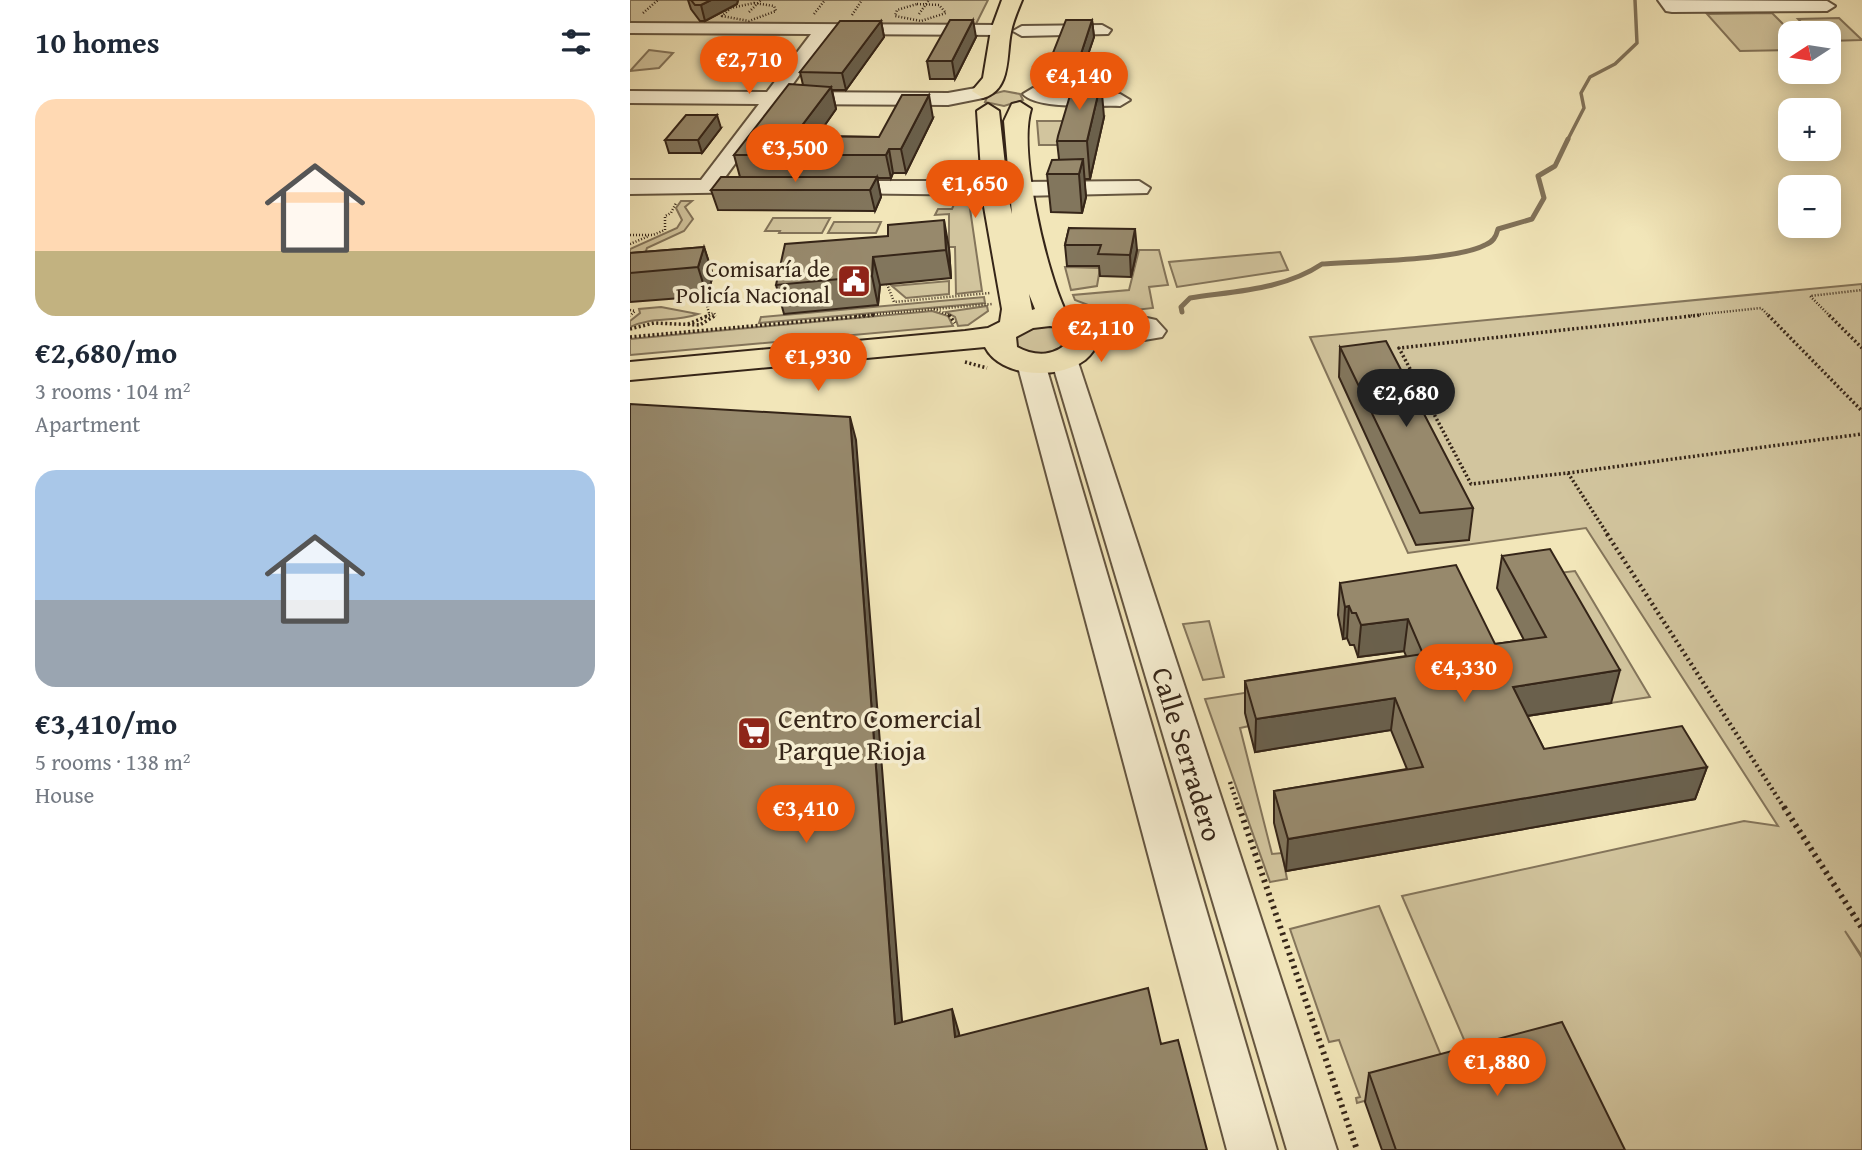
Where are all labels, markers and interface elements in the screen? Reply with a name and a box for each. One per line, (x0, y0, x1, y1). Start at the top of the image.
text: 10 homes (35, 20, 160, 64)
north arrow (1778, 21, 1841, 84)
map controls (1778, 21, 1841, 238)
icon: filters (557, 23, 595, 61)
pin: €2,710 (692, 36, 806, 96)
text: €2,710 (716, 42, 782, 75)
pin: €4,140 (1022, 52, 1136, 112)
text: €4,140 (1046, 58, 1112, 91)
button: + (1778, 98, 1841, 161)
pin: €3,500 (738, 124, 852, 184)
text: €3,500 (762, 130, 828, 163)
icon: home (252, 145, 378, 271)
pin: €1,650 (918, 160, 1032, 220)
text: €1,650 (942, 166, 1008, 199)
button: − (1778, 175, 1841, 238)
place label: Comisaría de Policía Nacional (676, 252, 830, 311)
public building icon: Comisaría de Policía Nacional (835, 262, 873, 300)
pin: €2,110 (1044, 304, 1158, 364)
text: €2,110 (1068, 310, 1134, 343)
text: €2,680/mo (35, 330, 177, 374)
pin: €1,930 (761, 334, 875, 393)
text: €1,930 (785, 339, 851, 372)
pin: €2,680 (1349, 370, 1463, 429)
text: 3 rooms · 104 m² (35, 374, 190, 407)
text: €2,680 (1373, 375, 1439, 408)
text: Apartment (35, 407, 140, 440)
icon: home (252, 516, 378, 642)
pin: €4,330 (1407, 644, 1521, 704)
text: €4,330 (1431, 650, 1497, 683)
street label: Calle Serradero (1142, 662, 1234, 846)
place label: Centro Comercial Parque Rioja (778, 697, 982, 770)
text: €3,410/mo (35, 701, 177, 745)
supermarket icon: Centro Comercial Parque Rioja (735, 714, 773, 752)
text: 5 rooms · 138 m² (35, 745, 190, 778)
text: House (35, 778, 94, 811)
pin: €3,410 (749, 786, 863, 845)
text: €3,410 (773, 791, 839, 824)
pin: €1,880 (1440, 1038, 1554, 1098)
text: €1,880 (1464, 1044, 1530, 1077)

